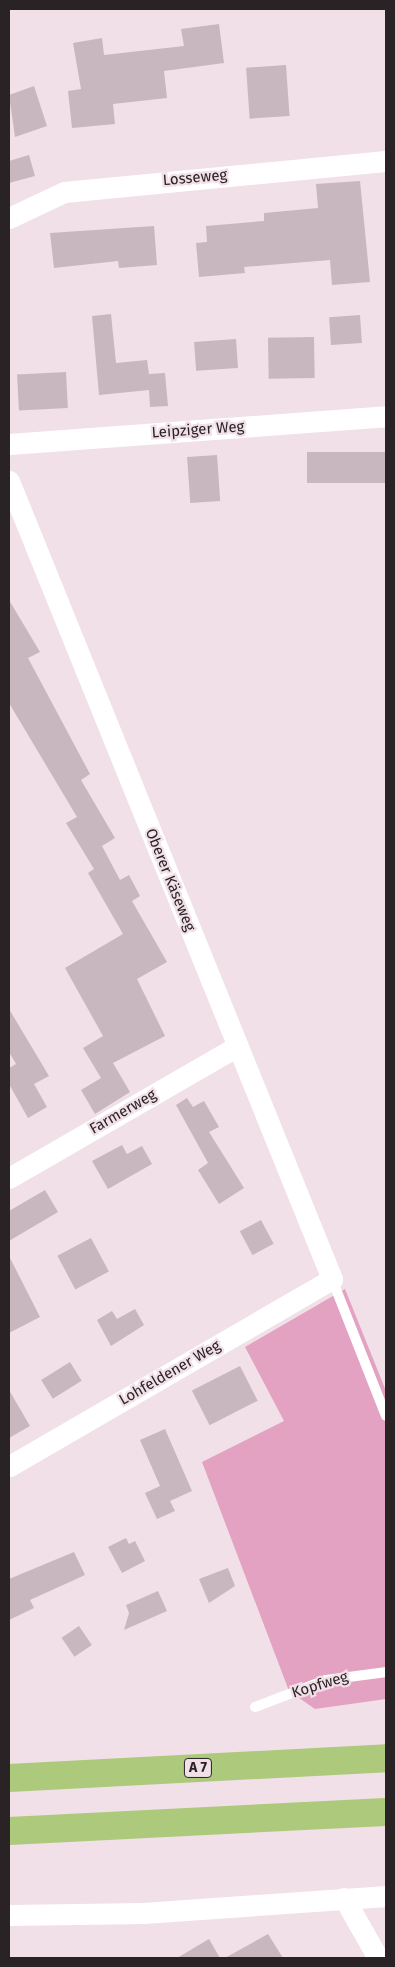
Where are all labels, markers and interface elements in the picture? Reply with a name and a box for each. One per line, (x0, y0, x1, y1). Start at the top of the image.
street label: Losseweg (162, 166, 228, 190)
street label: Leipziger Weg (151, 418, 245, 442)
street label: Oberer Käseweg (141, 826, 199, 934)
street label: Farmerweg (86, 1086, 160, 1138)
street label: Lohfeldener Weg (116, 1337, 224, 1409)
street label: Kopfweg (290, 1668, 350, 1702)
road number: A 7 (183, 1756, 213, 1780)

